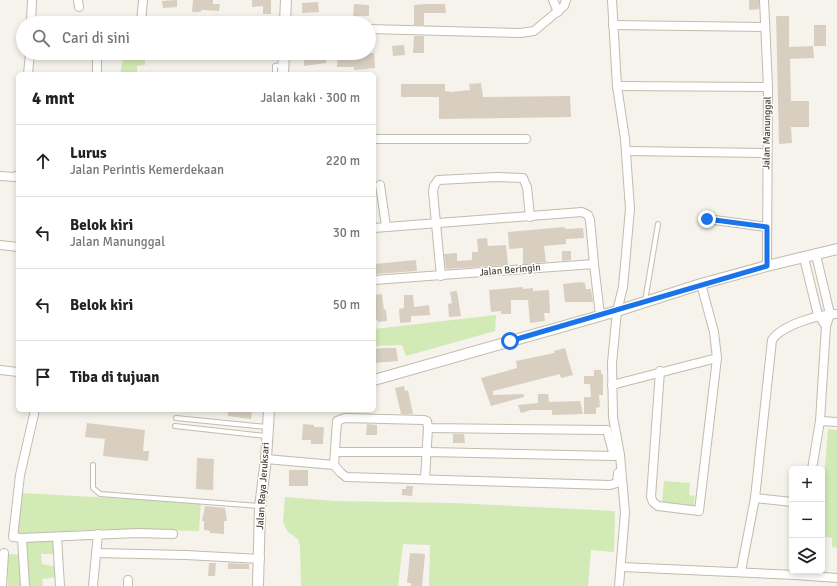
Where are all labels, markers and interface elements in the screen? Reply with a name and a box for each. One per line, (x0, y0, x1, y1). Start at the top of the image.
search box (16, 16, 376, 60)
icon: search (30, 27, 52, 49)
text: Cari di sini (62, 29, 130, 47)
text: 4 mnt (32, 88, 74, 109)
text: Jalan kaki · 300 m (261, 90, 360, 106)
street label: Jalan Manunggal (760, 96, 774, 170)
text: Lurus (70, 144, 107, 162)
icon: ahead (32, 150, 54, 172)
text: 220 m (326, 153, 360, 169)
text: Jalan Perintis Kemerdekaan (70, 162, 224, 178)
route end (698, 210, 716, 228)
text: Belok kiri (70, 216, 133, 234)
icon: left (32, 222, 54, 244)
text: 30 m (333, 225, 360, 241)
text: Jalan Manunggal (70, 234, 165, 250)
street label: Jalan Beringin (479, 261, 541, 279)
icon: left (32, 294, 54, 316)
text: Belok kiri (70, 296, 133, 314)
text: 50 m (333, 297, 360, 313)
route start (501, 332, 519, 350)
icon: arrive (32, 366, 54, 388)
text: Tiba di tujuan (70, 368, 160, 386)
street label: Jalan Raya Jeruksari (254, 442, 272, 530)
map controls (789, 466, 825, 574)
button: + (789, 466, 825, 502)
button: − (789, 502, 825, 538)
button: layers (789, 538, 825, 574)

